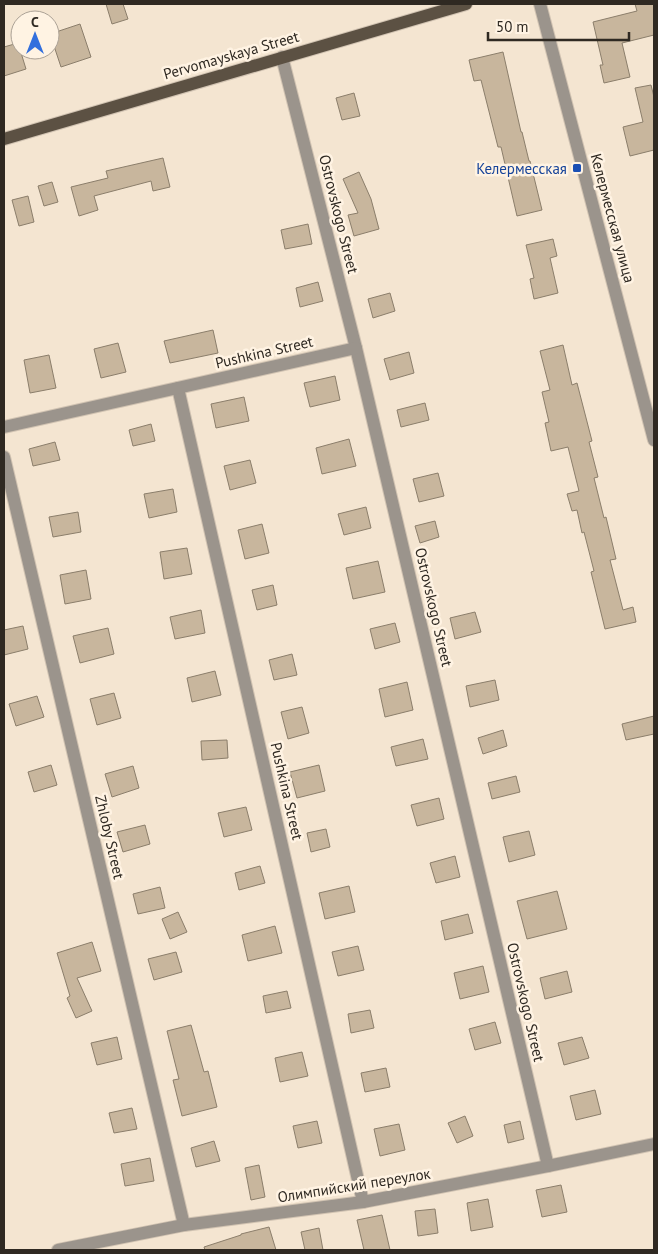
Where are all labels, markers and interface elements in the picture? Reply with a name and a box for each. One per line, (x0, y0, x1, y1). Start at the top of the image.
north arrow (10, 10, 60, 60)
scale bar (488, 10, 629, 42)
text: С (31, 13, 39, 31)
text: 50 m (496, 17, 529, 36)
street label: Pervomayskaya Street (161, 27, 301, 83)
street label: Келермесская улица (587, 151, 639, 285)
street label: Ostrovskogo Street (315, 153, 363, 275)
place label: Келермесская (476, 159, 567, 178)
marker: Келермесская (571, 162, 583, 174)
street label: Pushkina Street (213, 332, 315, 372)
street label: Ostrovskogo Street (411, 546, 457, 668)
street label: Pushkina Street (267, 740, 307, 842)
street label: Zhloby Street (91, 793, 129, 881)
street label: Ostrovskogo Street (503, 941, 549, 1063)
street label: Олимпийский переулок (276, 1163, 433, 1206)

